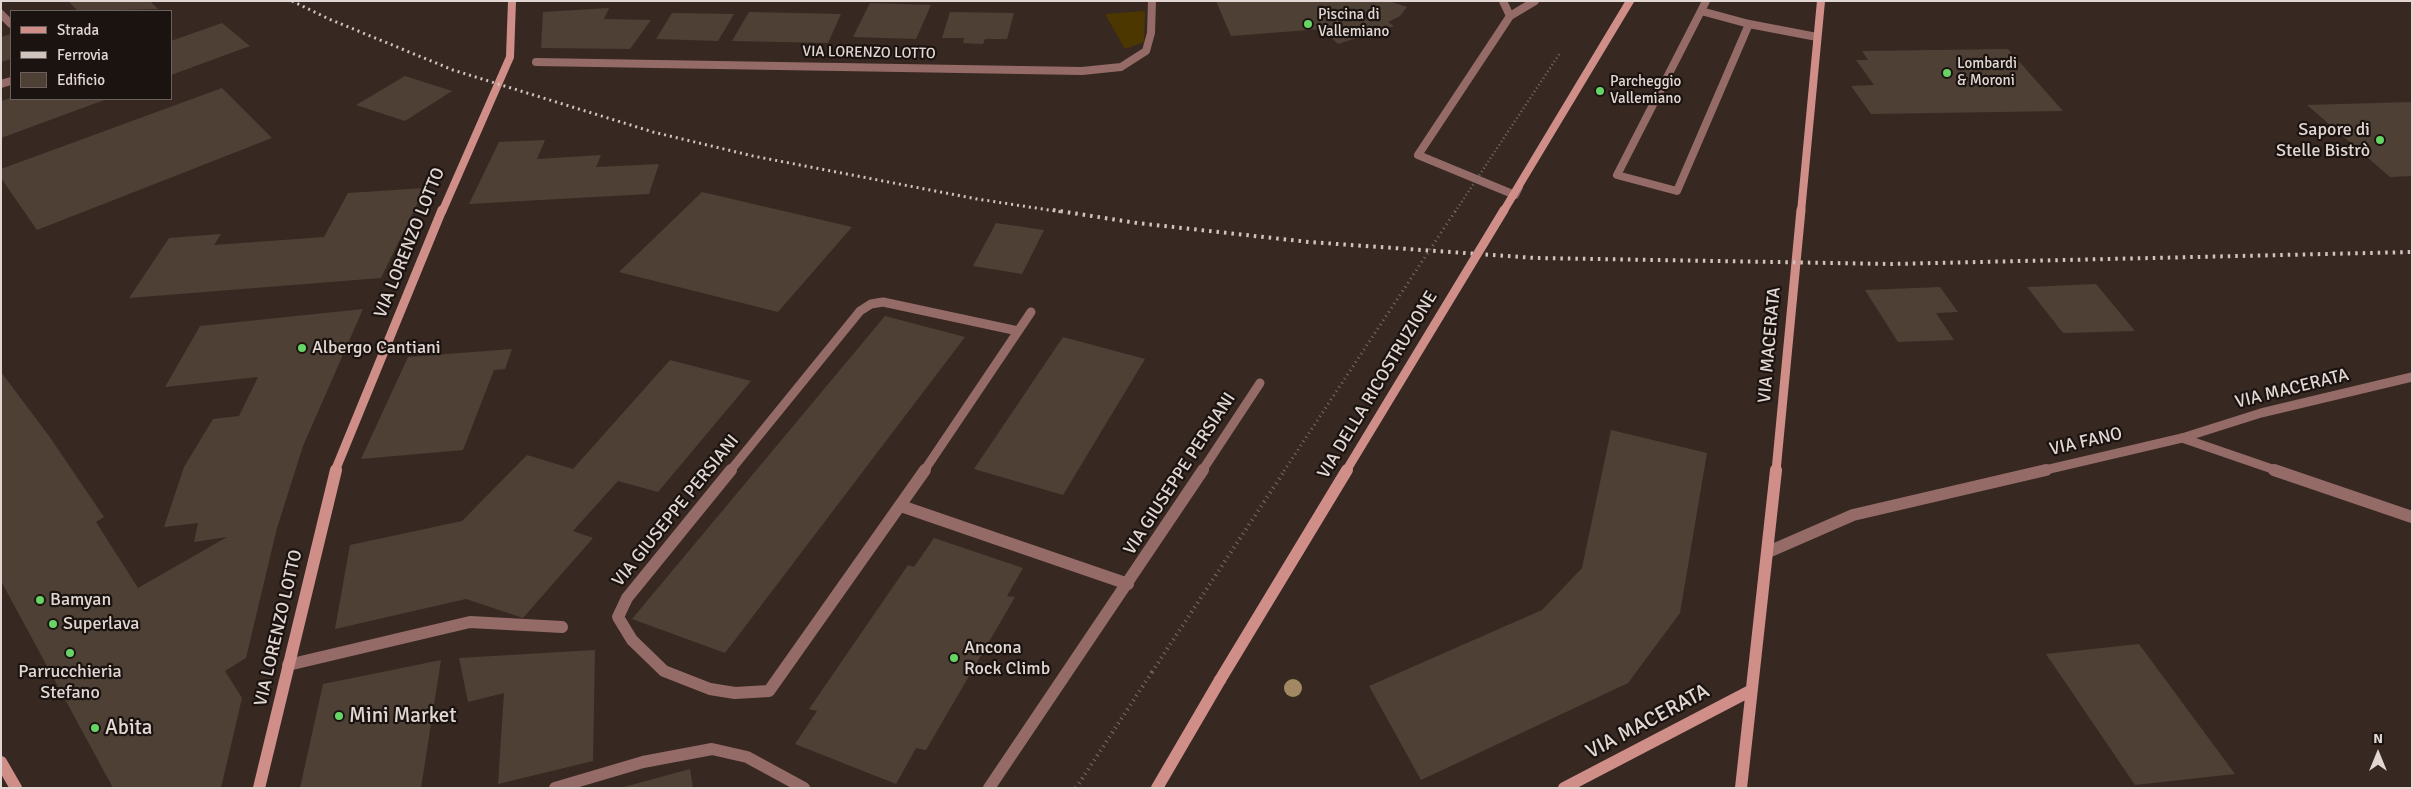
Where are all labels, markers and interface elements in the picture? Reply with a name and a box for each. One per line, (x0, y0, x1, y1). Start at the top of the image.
place label: Piscina di Vallemiano (1318, 6, 1389, 41)
legend (10, 10, 172, 100)
marker: Piscina di Vallemiano (1302, 18, 1314, 30)
text: Strada (57, 21, 99, 39)
street label: VIA LORENZO LOTTO (802, 43, 936, 63)
text: Ferrovia (57, 46, 109, 64)
place label: Lombardi & Moroni (1957, 55, 2017, 90)
marker: Lombardi & Moroni (1941, 67, 1953, 79)
text: Edificio (57, 71, 105, 89)
place label: Parcheggio Vallemiano (1610, 73, 1681, 108)
marker: Parcheggio Vallemiano (1594, 85, 1606, 97)
place label: Sapore di Stelle Bistrò (2276, 119, 2370, 162)
marker: Sapore di Stelle Bistrò (2374, 134, 2386, 146)
street label: VIA LORENZO LOTTO (370, 165, 450, 321)
street label: VIA MACERATA (1754, 286, 1786, 404)
street label: VIA DELLA RICOSTRUZIONE (1313, 287, 1443, 483)
place label: Albergo Cantiani (312, 337, 441, 359)
marker: Albergo Cantiani (296, 342, 308, 354)
street label: VIA MACERATA (2233, 364, 2351, 414)
street label: VIA GIUSEPPE PERSIANI (1119, 389, 1241, 559)
street label: VIA FANO (2048, 423, 2124, 461)
street label: VIA GIUSEPPE PERSIANI (608, 431, 744, 591)
street label: VIA LORENZO LOTTO (250, 548, 308, 708)
place label: Bamyan (50, 589, 111, 611)
marker: Bamyan (34, 594, 46, 606)
place label: Superlava (63, 613, 139, 635)
marker: Superlava (47, 618, 59, 630)
place label: Ancona Rock Climb (964, 637, 1050, 680)
marker: Parrucchieria Stefano (64, 647, 76, 659)
marker: Ancona Rock Climb (948, 652, 960, 664)
place label: Parrucchieria Stefano (18, 661, 122, 704)
street label: VIA MACERATA (1582, 679, 1714, 765)
place label: Mini Market (349, 703, 457, 729)
marker: Mini Market (333, 710, 345, 722)
place label: Abita (105, 715, 153, 741)
marker: Abita (89, 722, 101, 734)
north arrow (2353, 729, 2403, 779)
text: N (2373, 730, 2383, 747)

